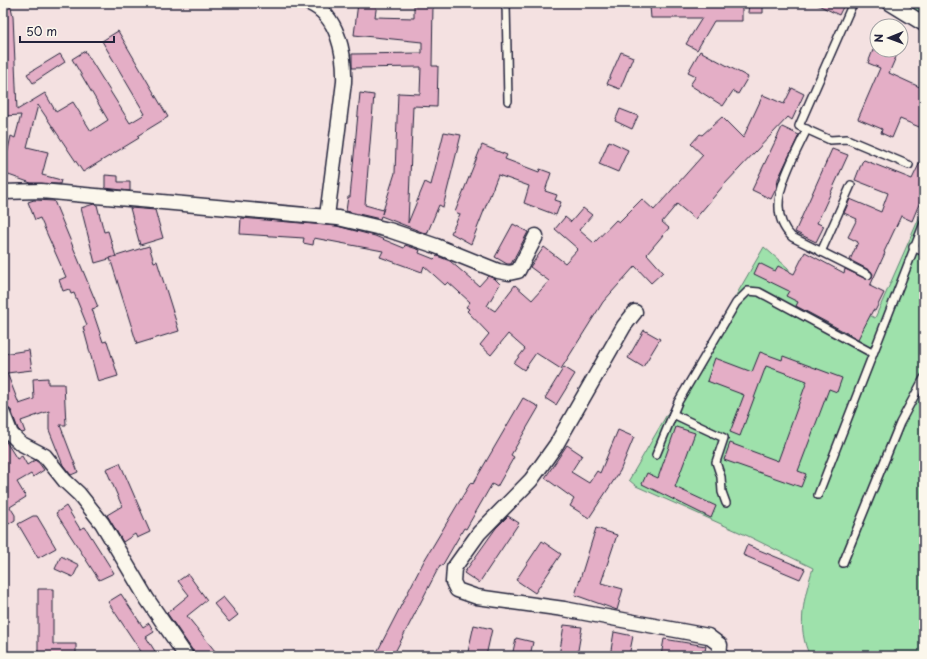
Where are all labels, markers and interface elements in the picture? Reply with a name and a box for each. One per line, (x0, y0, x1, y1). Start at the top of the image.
scale bar (20, 18, 114, 44)
north arrow (869, 18, 909, 58)
text: 50 m (26, 22, 57, 40)
text: N (870, 33, 887, 43)

